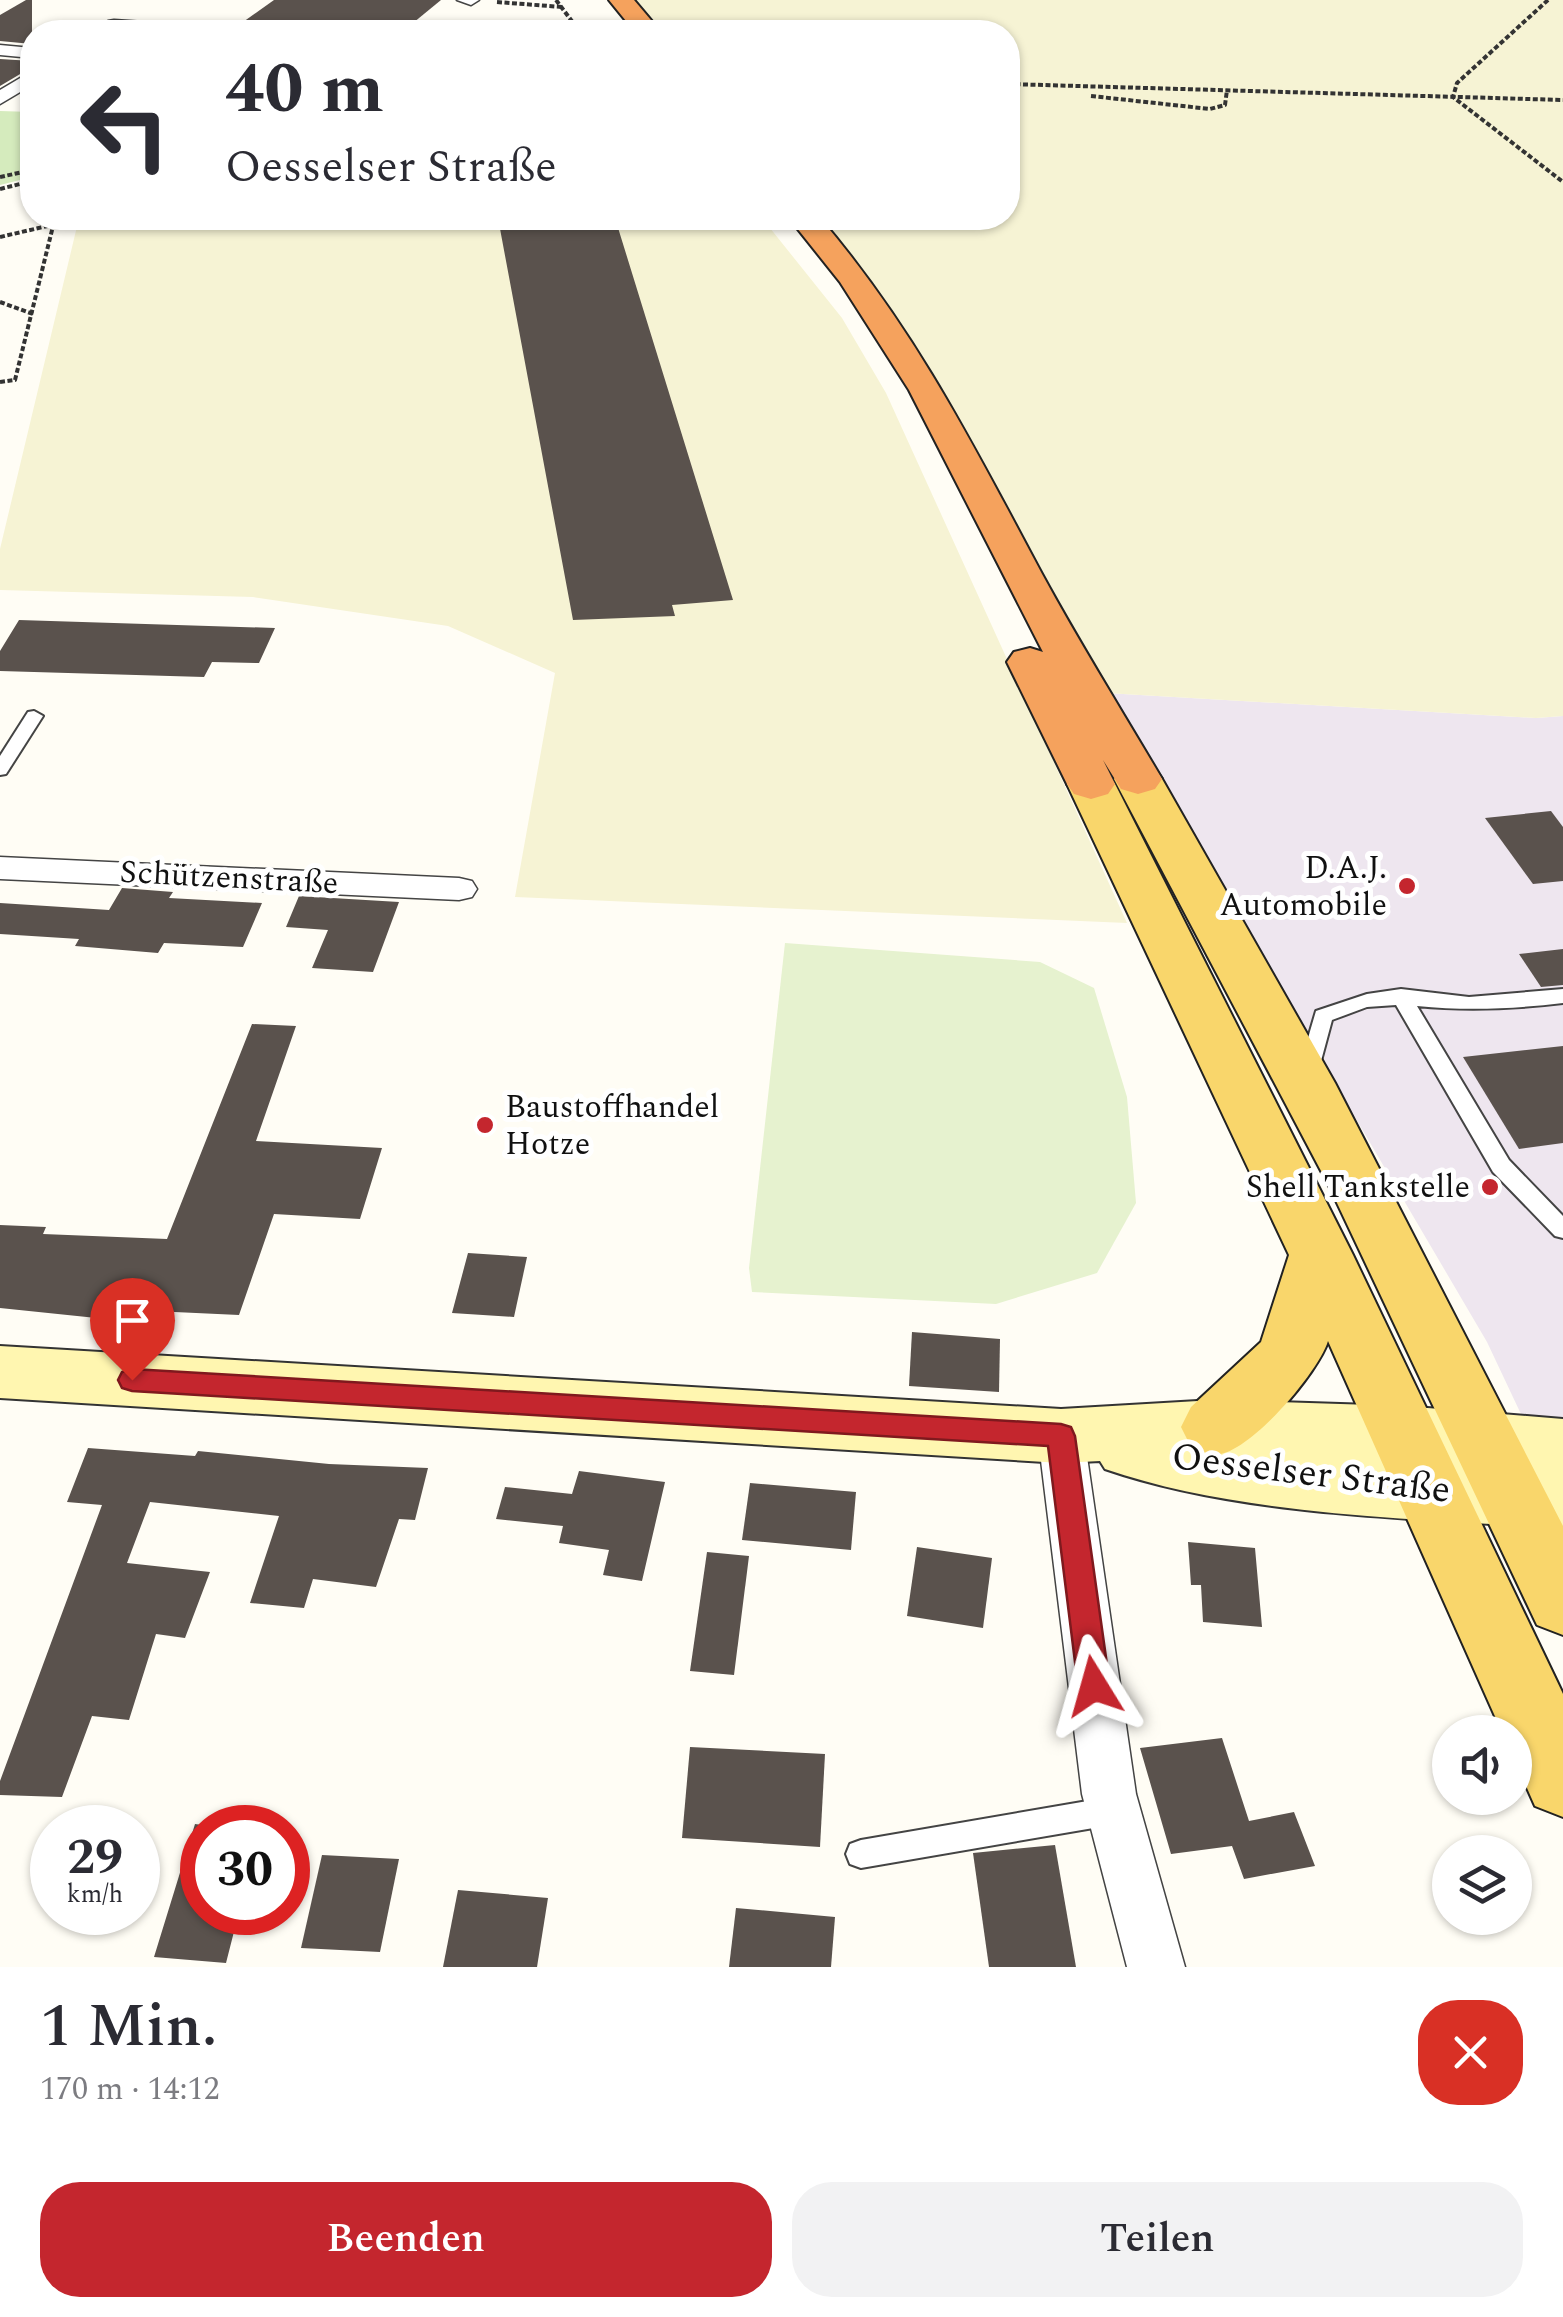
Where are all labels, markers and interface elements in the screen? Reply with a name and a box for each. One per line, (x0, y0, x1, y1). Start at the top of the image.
text: 40 m (225, 37, 384, 143)
icon: left (60, 60, 190, 190)
text: Oesselser Straße (225, 133, 557, 202)
place label: D.A.J. Automobile (1220, 844, 1387, 930)
street label: Schützenstraße (119, 848, 339, 908)
marker: D.A.J. Automobile (1396, 875, 1418, 897)
place label: Baustoffhandel Hotze (505, 1083, 719, 1169)
marker: Baustoffhandel Hotze (474, 1114, 496, 1136)
place label: Shell Tankstelle (1246, 1163, 1470, 1212)
marker: Shell Tankstelle (1479, 1176, 1501, 1198)
pin (90, 1278, 175, 1381)
icon: arrive (105, 1293, 160, 1348)
street label: Oesselser Straße (1168, 1428, 1454, 1520)
position arrow (1042, 1634, 1146, 1738)
map controls (1432, 1715, 1532, 1935)
button: sound (1432, 1715, 1532, 1815)
speed limit sign: 30 (180, 1805, 310, 1935)
text: 29 (67, 1820, 123, 1896)
button: layers (1432, 1835, 1532, 1935)
text: km/h (67, 1876, 123, 1914)
text: 1 Min. (40, 1981, 217, 2073)
button: close (1418, 2000, 1523, 2105)
text: 170 m · 14:12 (40, 2065, 220, 2114)
button: Beenden (40, 2182, 772, 2297)
button: Teilen (792, 2182, 1523, 2297)

